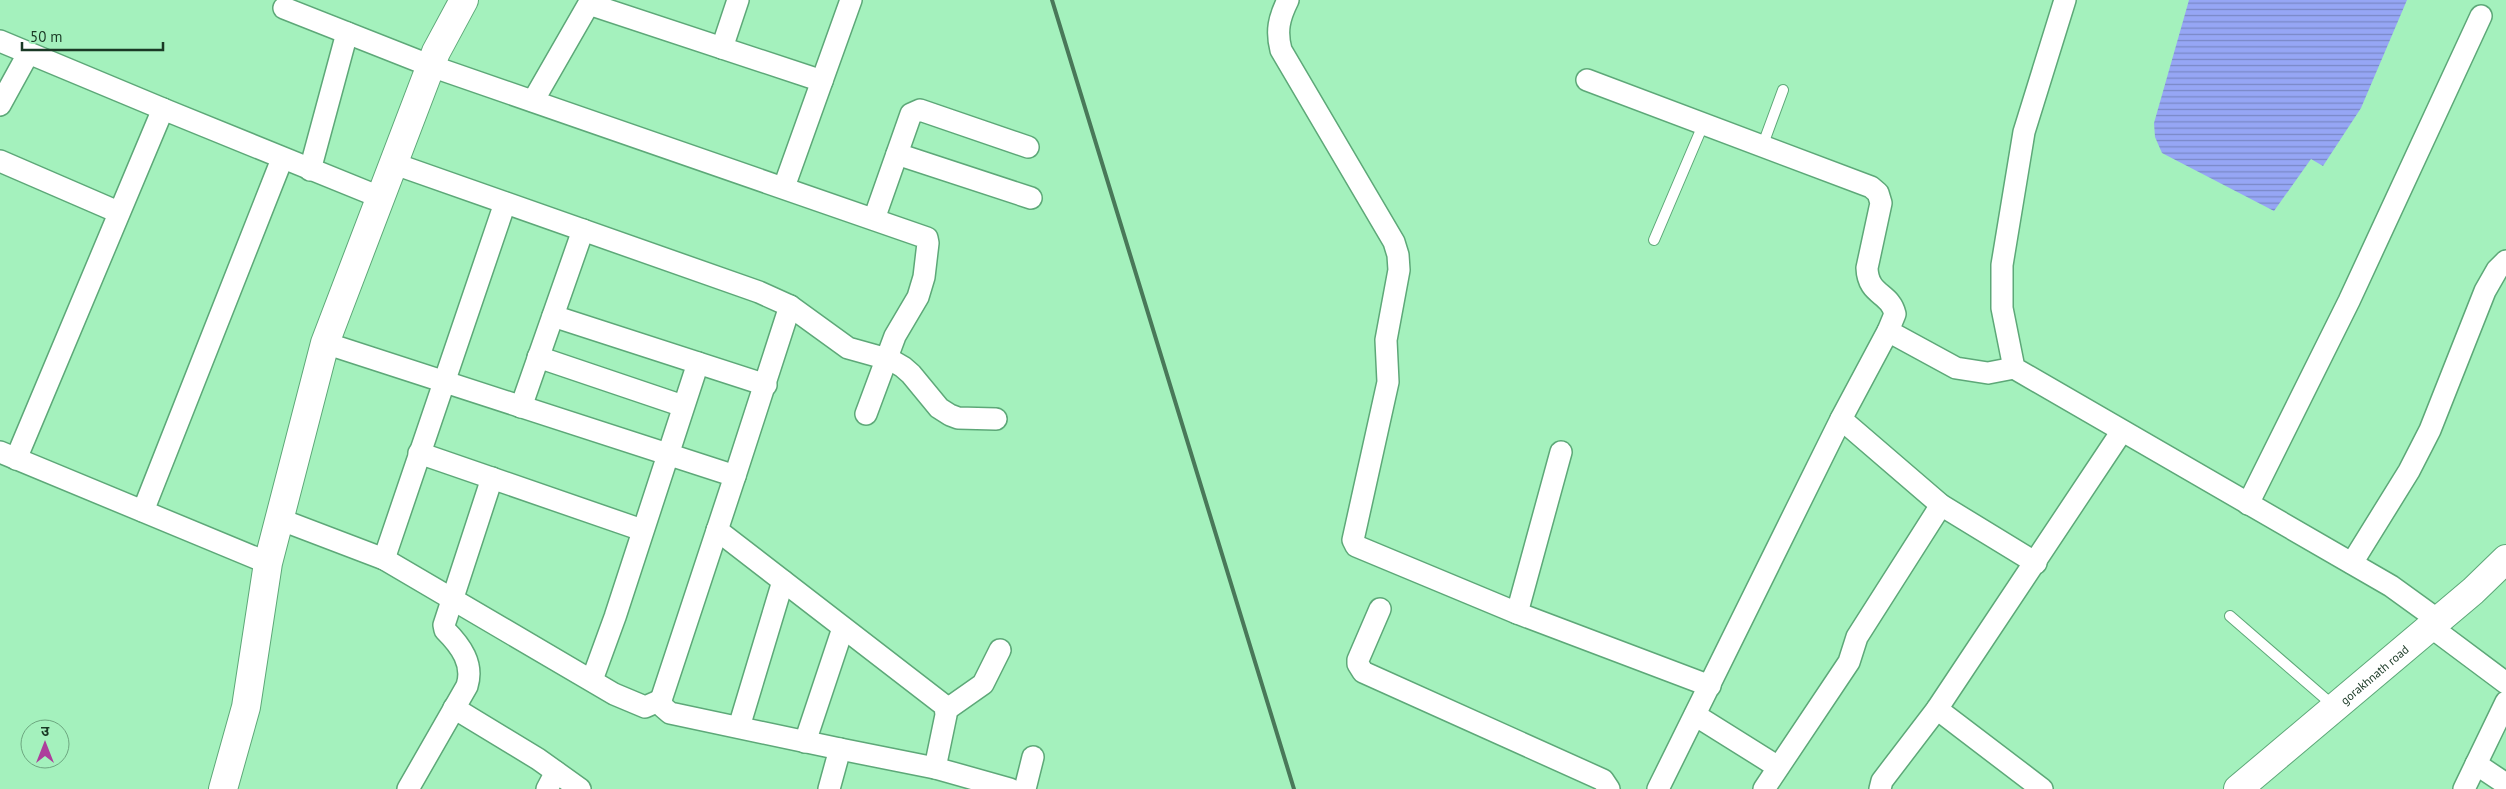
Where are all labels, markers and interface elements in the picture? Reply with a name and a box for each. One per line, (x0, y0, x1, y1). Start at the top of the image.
scale bar (22, 20, 164, 52)
text: 50 m (30, 27, 63, 46)
street label: gorakhnath road (2337, 641, 2411, 707)
north arrow (20, 719, 70, 769)
text: उ (41, 722, 50, 740)

